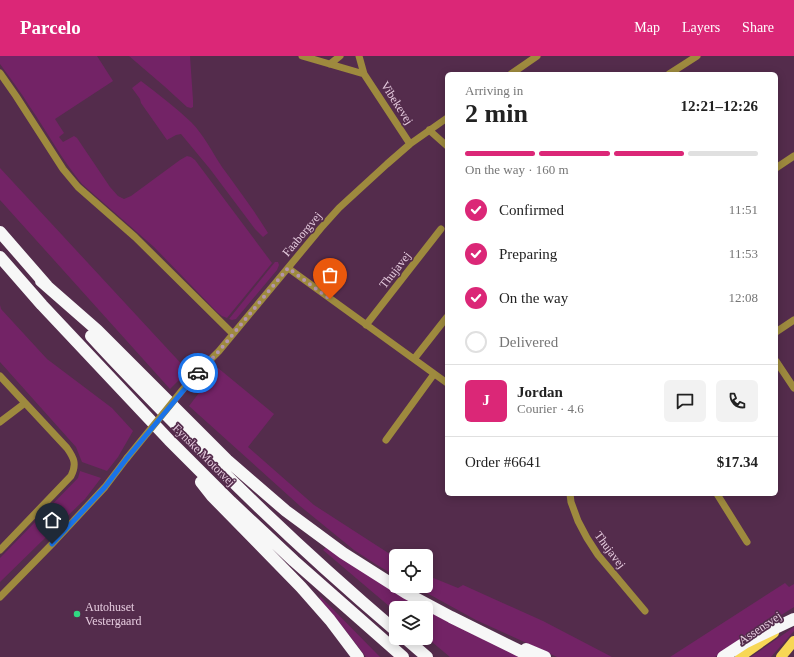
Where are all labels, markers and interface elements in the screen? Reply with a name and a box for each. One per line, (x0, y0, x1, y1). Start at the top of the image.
text: Parcelo (20, 17, 81, 38)
text: Map (634, 20, 660, 35)
text: Layers (682, 20, 720, 35)
text: Share (742, 20, 774, 35)
street label: Vibekevej (378, 79, 416, 127)
text: Arriving in (465, 83, 523, 98)
text: 12:21–12:26 (681, 98, 758, 114)
text: 2 min (465, 99, 528, 128)
text: On the way · 160 m (465, 162, 569, 177)
icon: check (465, 199, 487, 221)
text: Confirmed (499, 202, 564, 218)
text: 11:51 (729, 202, 758, 217)
street label: Faaborgvej (279, 209, 325, 259)
icon: check (465, 243, 487, 265)
text: Preparing (499, 246, 557, 262)
text: 11:53 (729, 246, 758, 261)
street label: Thujavej (376, 249, 414, 291)
pin (313, 258, 347, 299)
icon: bag (319, 264, 341, 286)
icon: check (465, 287, 487, 309)
text: On the way (499, 290, 568, 306)
text: 12:08 (728, 290, 758, 305)
text: Delivered (499, 334, 558, 350)
courier (178, 353, 218, 393)
icon: car (187, 362, 209, 384)
button: chat (664, 380, 706, 422)
button: phone (716, 380, 758, 422)
text: Jordan (517, 384, 563, 400)
text: J (482, 392, 490, 408)
text: Courier · 4.6 (517, 401, 584, 416)
street label: Fynske Motorvej (170, 421, 238, 489)
text: Order #6641 (465, 454, 541, 470)
text: $17.34 (717, 454, 758, 470)
pin (35, 503, 69, 544)
icon: home (41, 509, 63, 531)
street label: Thujavej (592, 529, 628, 571)
map controls (389, 549, 433, 645)
button: locate (389, 549, 433, 593)
place label: Autohuset Vestergaard (85, 600, 141, 628)
button: layers (389, 601, 433, 645)
marker: Autohuset Vestergaard (72, 609, 82, 619)
street label: Assensvej (736, 609, 784, 647)

